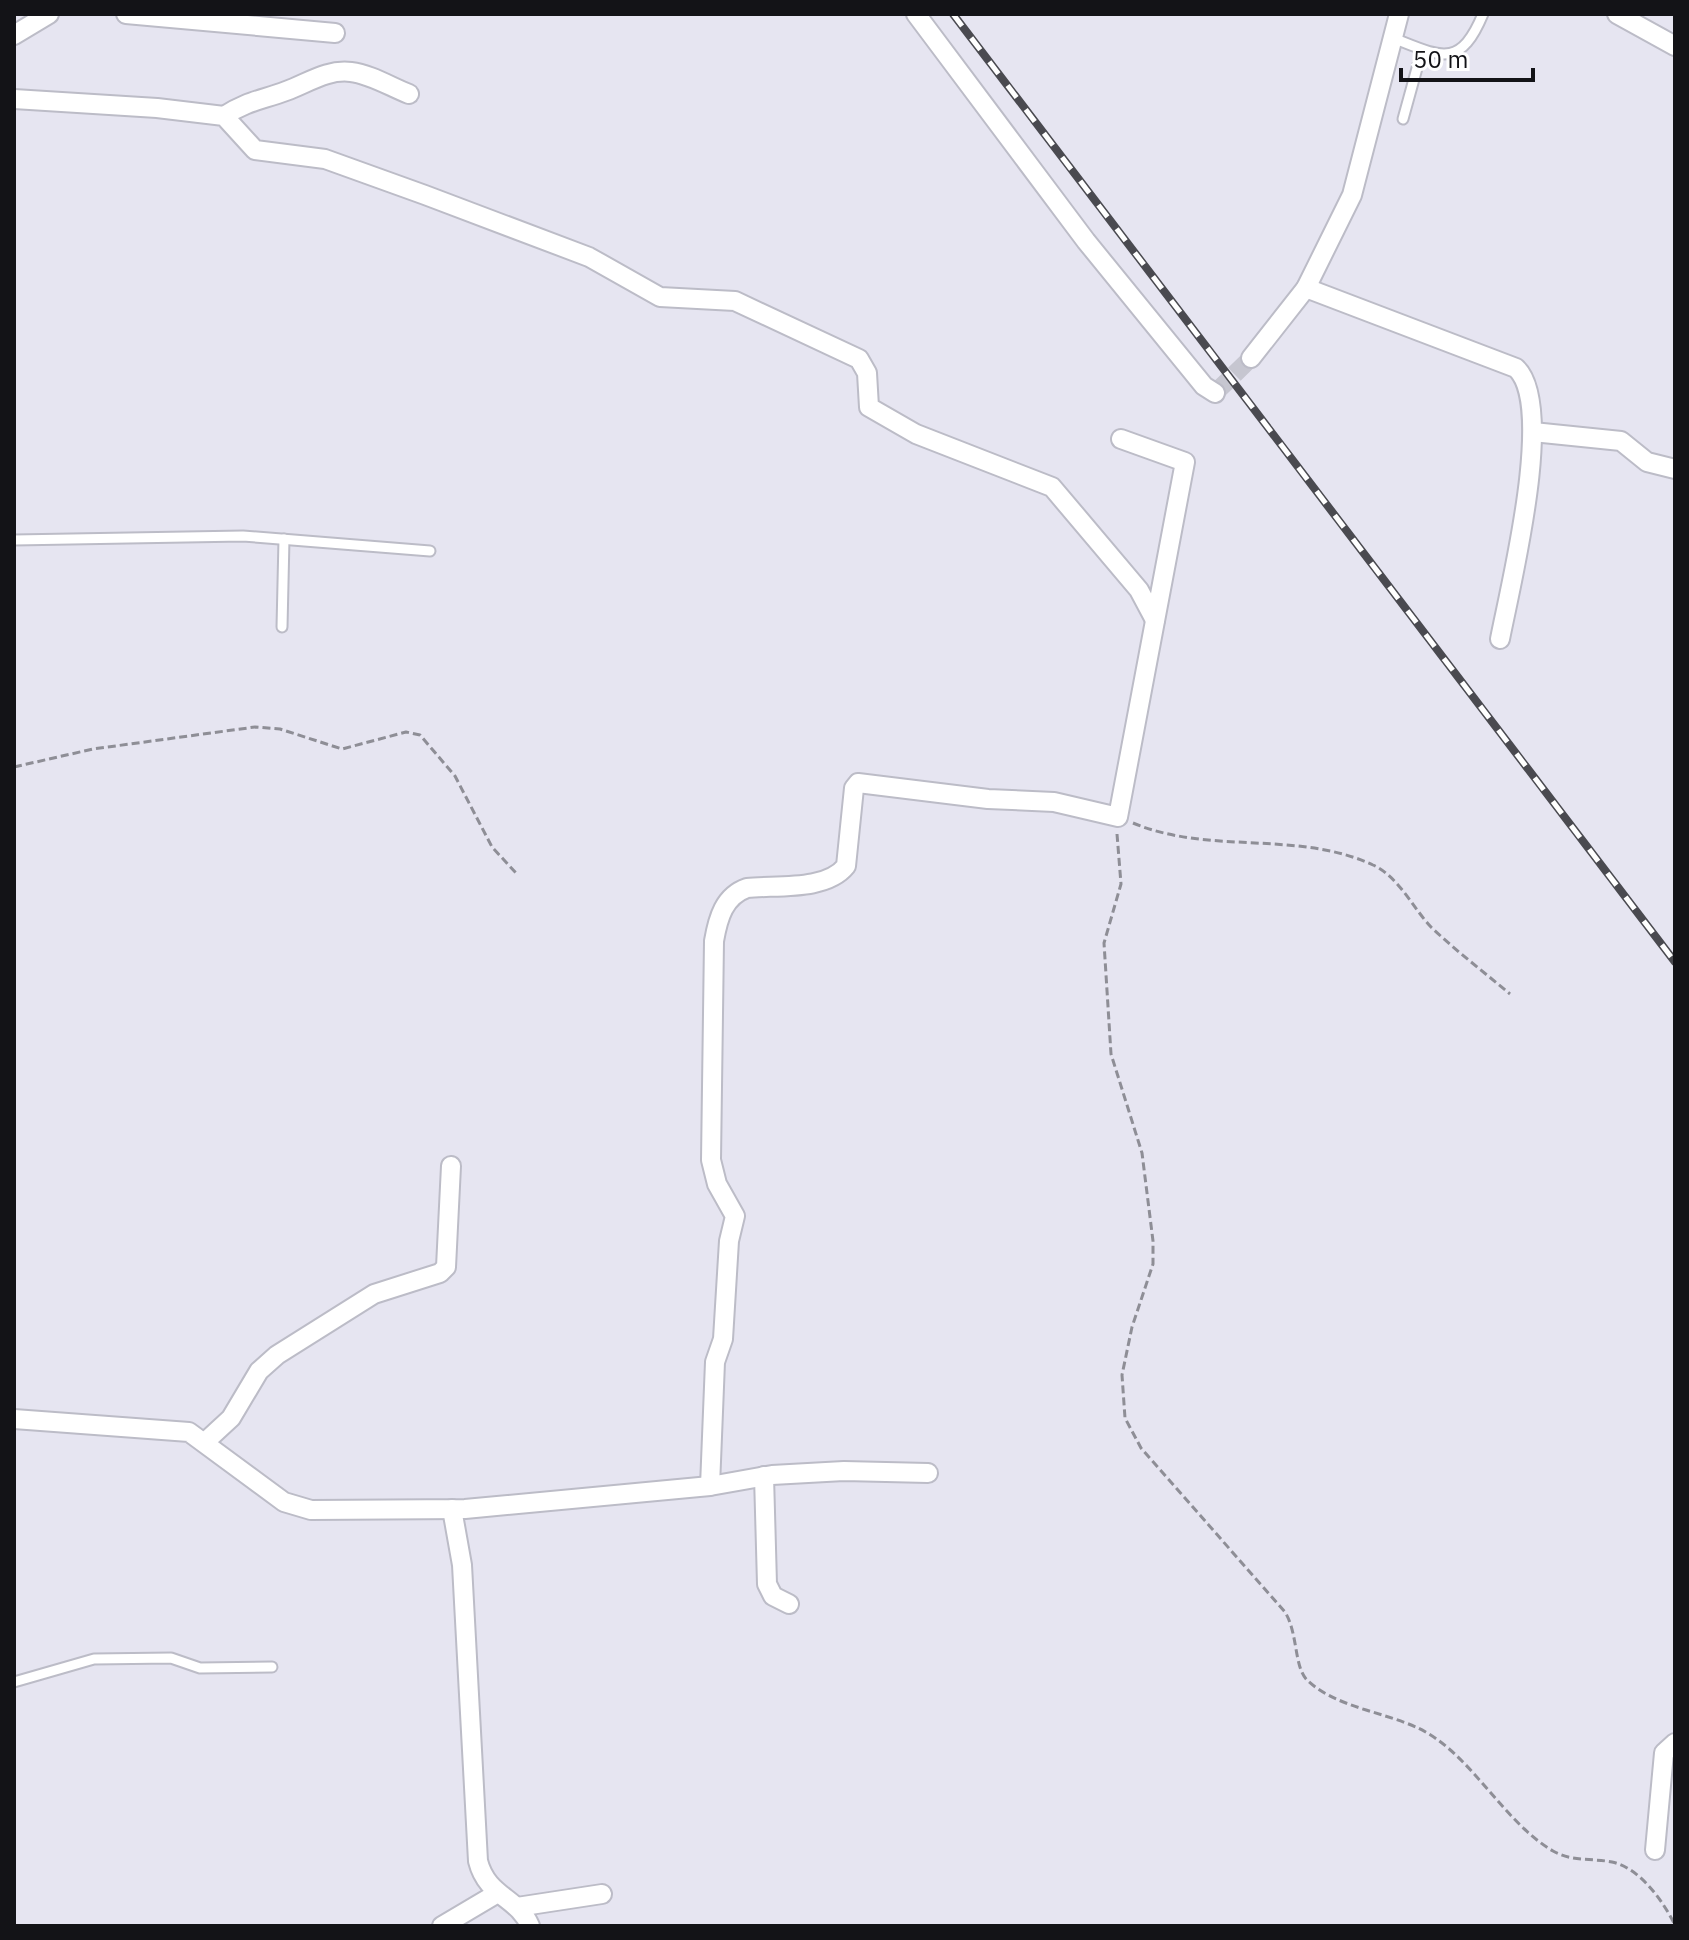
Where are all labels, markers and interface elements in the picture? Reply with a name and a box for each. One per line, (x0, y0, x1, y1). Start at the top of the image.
scale bar (1401, 32, 1533, 82)
text: 50 m (1413, 43, 1468, 75)

